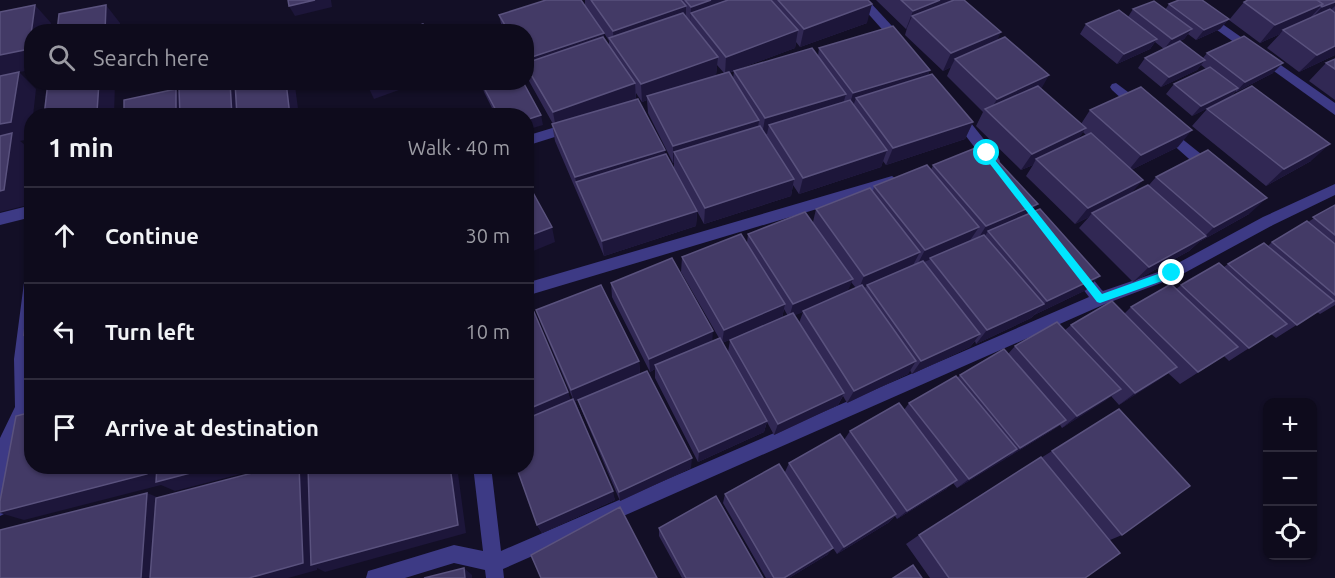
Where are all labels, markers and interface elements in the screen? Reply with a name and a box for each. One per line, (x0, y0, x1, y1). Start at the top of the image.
search box (24, 24, 534, 90)
icon: search (45, 41, 78, 74)
text: Search here (93, 45, 209, 70)
text: 1 min (48, 133, 114, 162)
text: Walk · 40 m (408, 136, 510, 159)
route start (973, 139, 999, 165)
icon: ahead (48, 219, 81, 252)
text: Continue (105, 223, 199, 248)
text: 30 m (466, 224, 510, 247)
route end (1158, 259, 1184, 285)
icon: left (48, 315, 81, 348)
text: Turn left (105, 319, 195, 344)
text: 10 m (466, 320, 510, 343)
map controls (1263, 398, 1317, 560)
button: + (1263, 398, 1317, 452)
icon: arrive (48, 411, 81, 444)
text: Arrive at destination (105, 415, 319, 440)
button: − (1263, 452, 1317, 506)
button: locate (1263, 506, 1317, 560)

